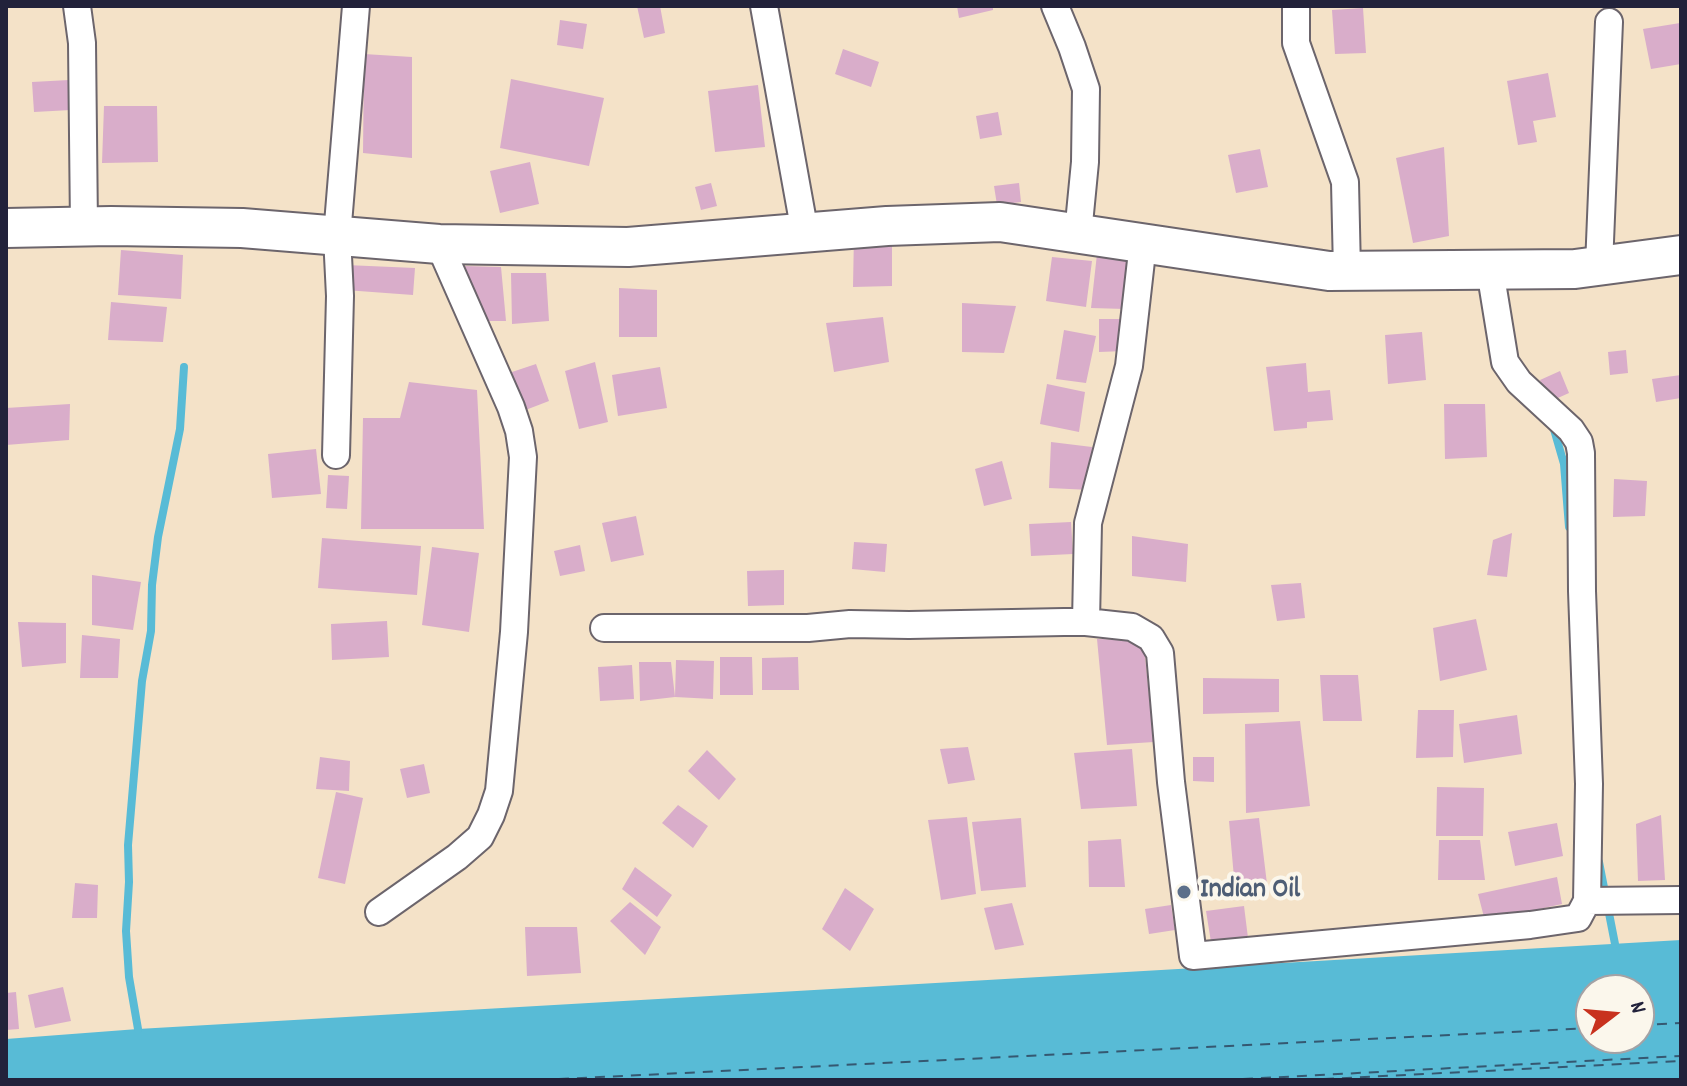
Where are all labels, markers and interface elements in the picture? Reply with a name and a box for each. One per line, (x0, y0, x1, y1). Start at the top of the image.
place label: Indian Oil (1200, 875, 1300, 909)
marker: Indian Oil (1175, 883, 1193, 901)
north arrow (1575, 974, 1655, 1054)
text: N (1620, 998, 1653, 1017)

